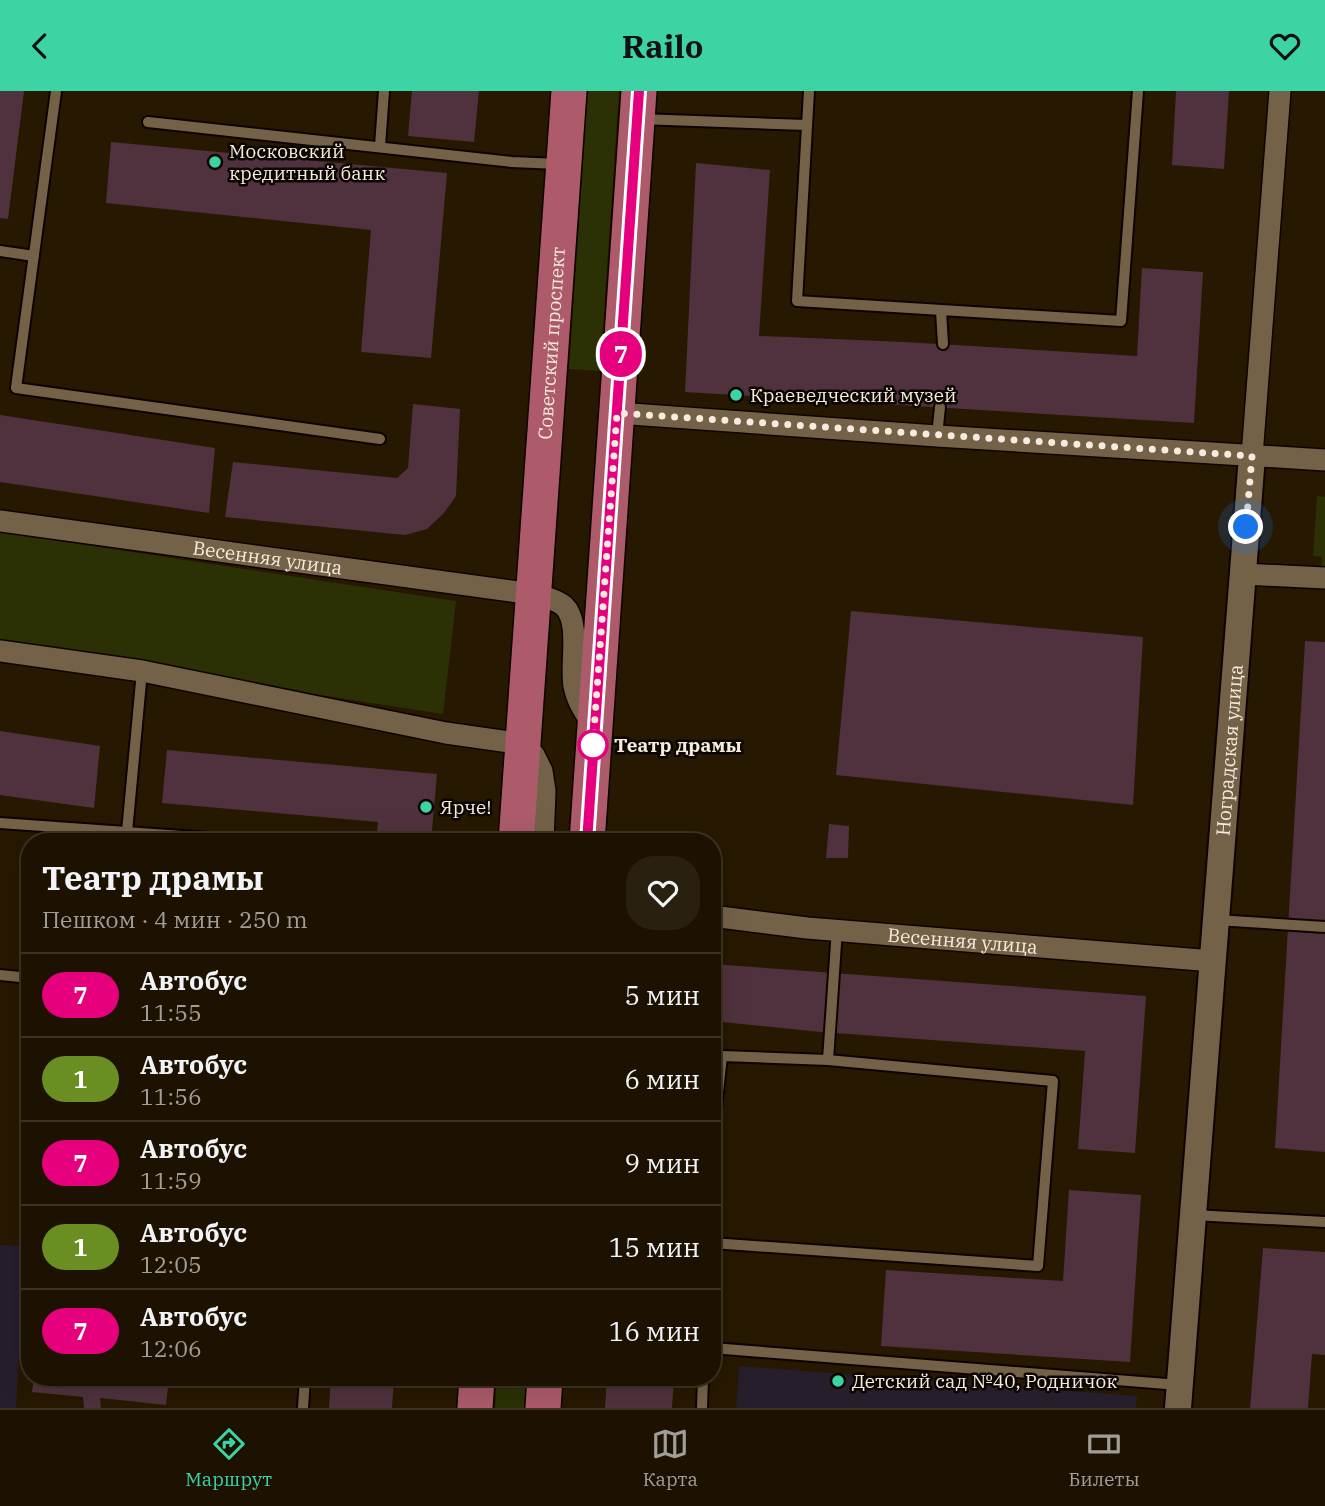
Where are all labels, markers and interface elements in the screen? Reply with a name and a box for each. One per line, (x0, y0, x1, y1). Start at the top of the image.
text: Railo (622, 25, 703, 67)
icon: back (21, 27, 59, 65)
icon: heart (1266, 27, 1304, 65)
place label: Московский кредитный банк (229, 139, 385, 185)
marker: Московский кредитный банк (207, 154, 223, 170)
street label: Советский проспект (532, 246, 570, 440)
line badge: 7 (598, 331, 644, 377)
text: 7 (614, 338, 628, 370)
place label: Краеведческий музей (750, 383, 957, 407)
marker: Краеведческий музей (728, 387, 744, 403)
your location (1228, 509, 1263, 544)
street label: Весенняя улица (191, 536, 344, 580)
street label: Ноградская улица (1211, 663, 1248, 837)
marker: Театр драмы (578, 730, 608, 760)
place label: Театр драмы (614, 733, 742, 757)
place label: Ярче! (440, 795, 492, 819)
marker: Ярче! (418, 799, 434, 815)
text: Театр драмы (42, 856, 264, 899)
button: heart (626, 856, 700, 930)
text: Пешком · 4 мин · 250 m (42, 904, 308, 934)
street label: Весенняя улица (887, 923, 1039, 959)
text: Автобус (140, 963, 247, 997)
text: 5 мин (624, 978, 700, 1012)
text: 7 (73, 979, 88, 1011)
text: 11:55 (140, 997, 202, 1027)
text: Автобус (140, 1047, 247, 1081)
text: 6 мин (624, 1062, 700, 1096)
text: 1 (73, 1063, 88, 1095)
text: 11:56 (140, 1081, 202, 1111)
text: Автобус (140, 1131, 247, 1165)
text: 9 мин (624, 1146, 700, 1180)
text: 7 (73, 1147, 88, 1179)
text: 11:59 (140, 1165, 202, 1195)
text: Автобус (140, 1215, 247, 1249)
text: 15 мин (609, 1230, 700, 1264)
text: 1 (73, 1231, 88, 1263)
text: 12:05 (140, 1249, 202, 1279)
text: Автобус (140, 1299, 247, 1333)
text: 16 мин (609, 1314, 700, 1348)
text: 7 (73, 1315, 88, 1347)
text: 12:06 (140, 1333, 202, 1363)
place label: Детский сад №40, Родничок (852, 1369, 1117, 1393)
marker: Детский сад №40, Родничок (830, 1373, 846, 1389)
tab: Маршрут (185, 1425, 272, 1491)
tab: Карта (643, 1425, 698, 1491)
tab: Билеты (1068, 1425, 1140, 1491)

